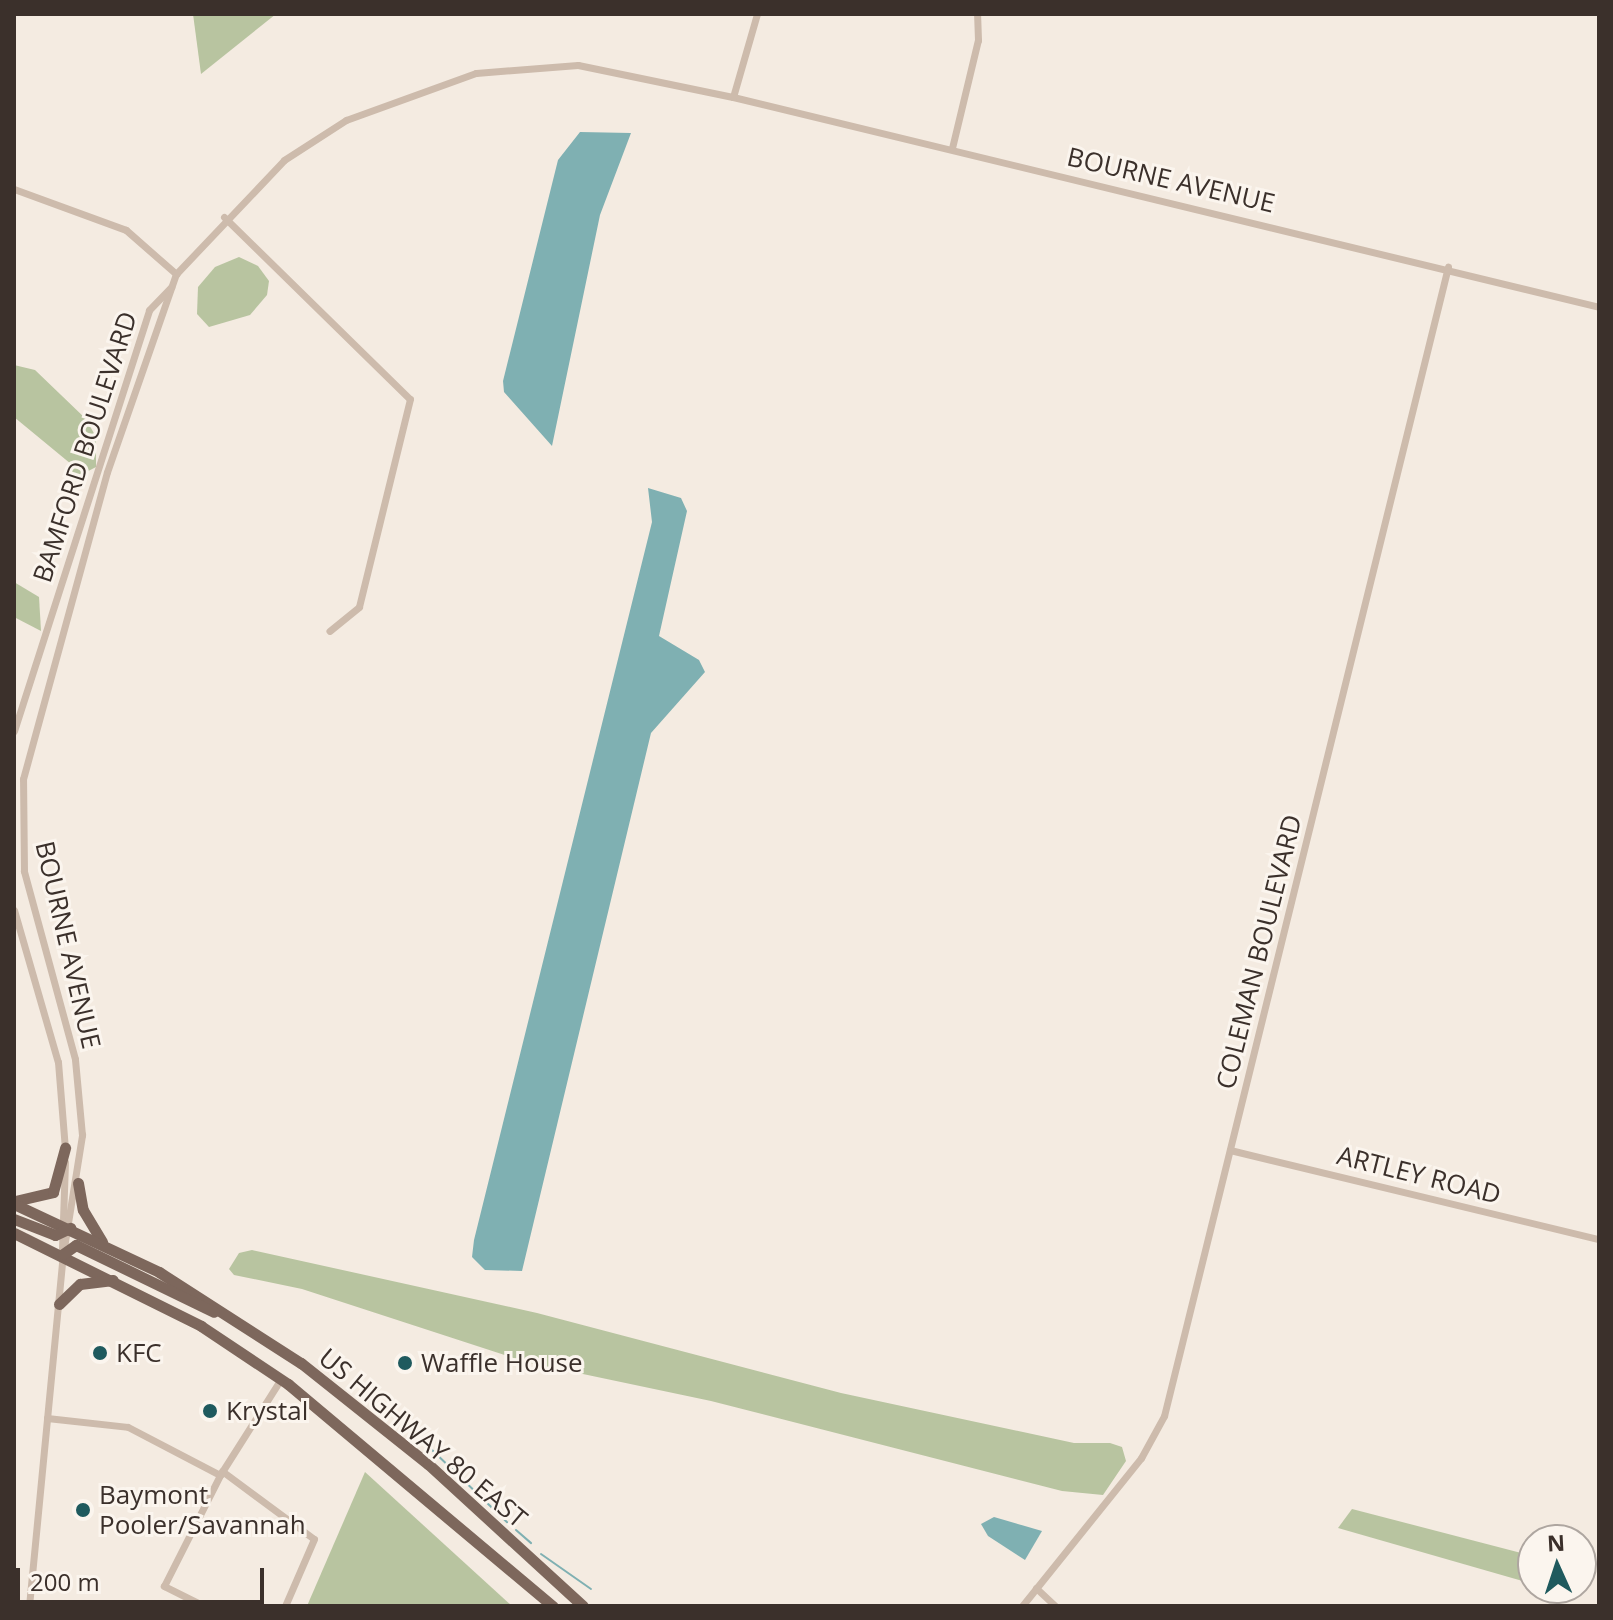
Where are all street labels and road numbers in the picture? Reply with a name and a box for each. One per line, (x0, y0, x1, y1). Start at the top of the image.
street label: BOURNE AVENUE (1064, 141, 1278, 219)
street label: BAMFORD BOULEVARD (26, 308, 144, 586)
street label: COLEMAN BOULEVARD (1210, 812, 1308, 1092)
street label: BOURNE AVENUE (29, 838, 107, 1052)
street label: ARTLEY ROAD (1334, 1140, 1504, 1210)
street label: US HIGHWAY 80 EAST (313, 1342, 533, 1534)

